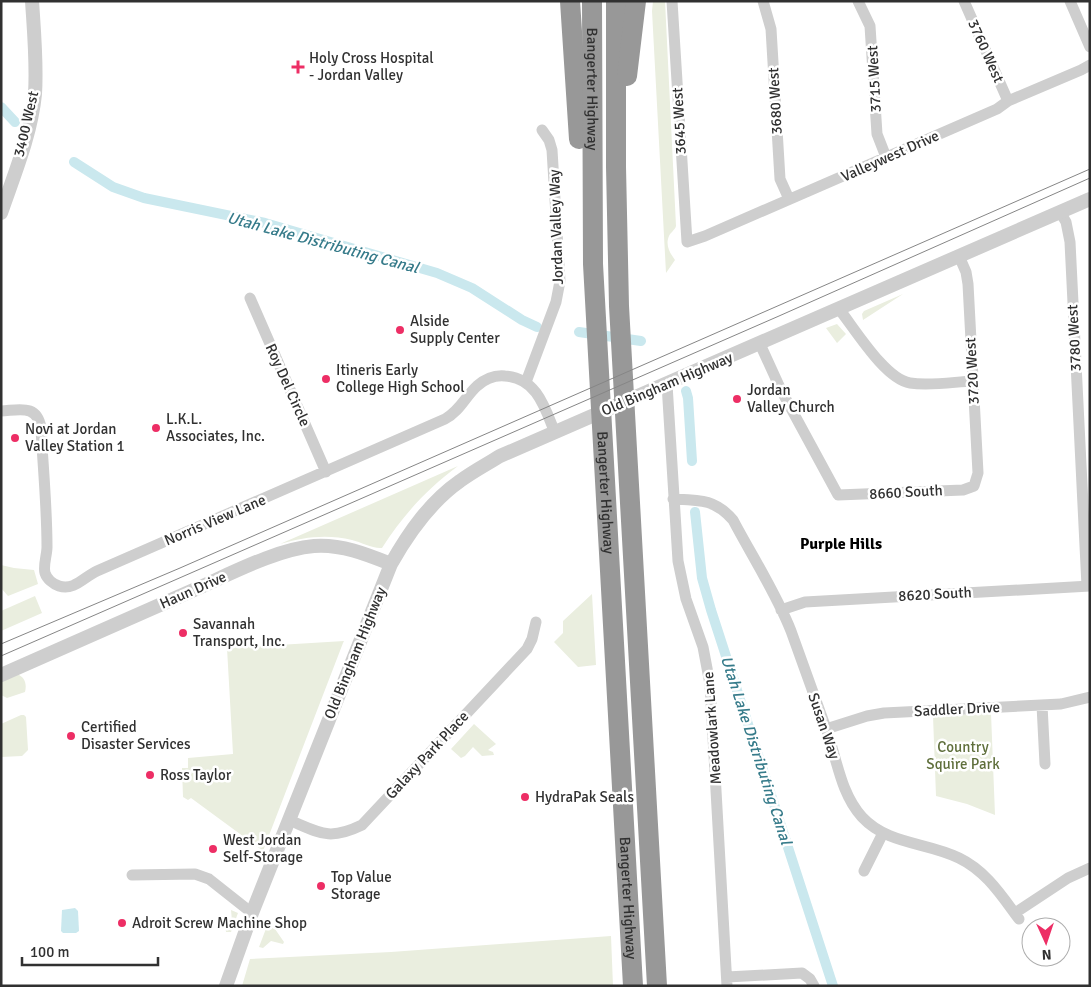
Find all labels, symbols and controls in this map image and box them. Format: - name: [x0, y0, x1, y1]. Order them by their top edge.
- street label: 3760 West: [964, 17, 1008, 85]
- street label: Bangerter Highway: [583, 28, 602, 150]
- street label: 3715 West: [863, 45, 885, 113]
- place label: Holy Cross Hospital - Jordan Valley: [309, 49, 434, 84]
- marker: Holy Cross Hospital - Jordan Valley: [291, 60, 305, 74]
- street label: 3680 West: [764, 67, 786, 135]
- street label: 3645 West: [668, 87, 690, 155]
- street label: 3400 West: [10, 89, 42, 159]
- street label: Valleywest Drive: [838, 126, 942, 186]
- street label: Jordan Valley Way: [545, 169, 567, 285]
- water label: Utah Lake Distributing Canal: [225, 208, 422, 278]
- street label: 3780 West: [1063, 304, 1085, 372]
- place label: Alside Supply Center: [410, 312, 500, 347]
- marker: Alside Supply Center: [394, 324, 406, 336]
- street label: 3720 West: [961, 337, 983, 405]
- street label: Roy Del Circle: [262, 341, 314, 429]
- street label: Old Bingham Highway: [599, 348, 735, 420]
- place label: Itineris Early College High School: [336, 361, 465, 396]
- marker: Itineris Early College High School: [320, 373, 332, 385]
- place label: Jordan Valley Church: [747, 381, 835, 416]
- marker: Jordan Valley Church: [731, 393, 743, 405]
- place label: L.K.L. Associates, Inc.: [166, 410, 265, 445]
- place label: Novi at Jordan Valley Station 1: [25, 420, 125, 455]
- marker: L.K.L. Associates, Inc.: [150, 422, 162, 434]
- street label: Bangerter Highway: [593, 431, 618, 554]
- marker: Novi at Jordan Valley Station 1: [9, 432, 21, 444]
- street label: 8660 South: [869, 481, 943, 503]
- street label: Norris View Lane: [162, 491, 268, 549]
- district label: Purple Hills: [800, 534, 882, 554]
- street label: Haun Drive: [157, 567, 229, 613]
- street label: 8620 South: [898, 583, 972, 605]
- street label: Old Bingham Highway: [320, 584, 390, 722]
- place label: Savannah Transport, Inc.: [193, 615, 285, 650]
- marker: Savannah Transport, Inc.: [177, 627, 189, 639]
- water label: Utah Lake Distributing Canal: [716, 653, 796, 848]
- street label: Meadowlark Lane: [699, 671, 725, 785]
- street label: Susan Way: [804, 691, 844, 761]
- street label: Saddler Drive: [914, 698, 1000, 720]
- street label: Galaxy Park Place: [382, 707, 472, 803]
- place label: Certified Disaster Services: [81, 718, 191, 753]
- marker: Certified Disaster Services: [65, 730, 77, 742]
- park label: Country Squire Park: [926, 738, 1000, 773]
- place label: Ross Taylor: [160, 766, 232, 784]
- marker: Ross Taylor: [144, 769, 156, 781]
- place label: HydraPak Seals: [535, 788, 634, 806]
- marker: HydraPak Seals: [519, 791, 531, 803]
- place label: West Jordan Self-Storage: [223, 831, 303, 866]
- street label: Bangerter Highway: [616, 836, 641, 960]
- marker: West Jordan Self-Storage: [207, 843, 219, 855]
- place label: Top Value Storage: [331, 868, 392, 903]
- marker: Top Value Storage: [315, 880, 327, 892]
- place label: Adroit Screw Machine Shop: [132, 914, 307, 932]
- marker: Adroit Screw Machine Shop: [116, 917, 128, 929]
- north arrow: [1021, 917, 1071, 967]
- scale bar: [22, 934, 159, 966]
- text: 100 m: [30, 943, 70, 961]
- text: N: [1041, 946, 1052, 963]

